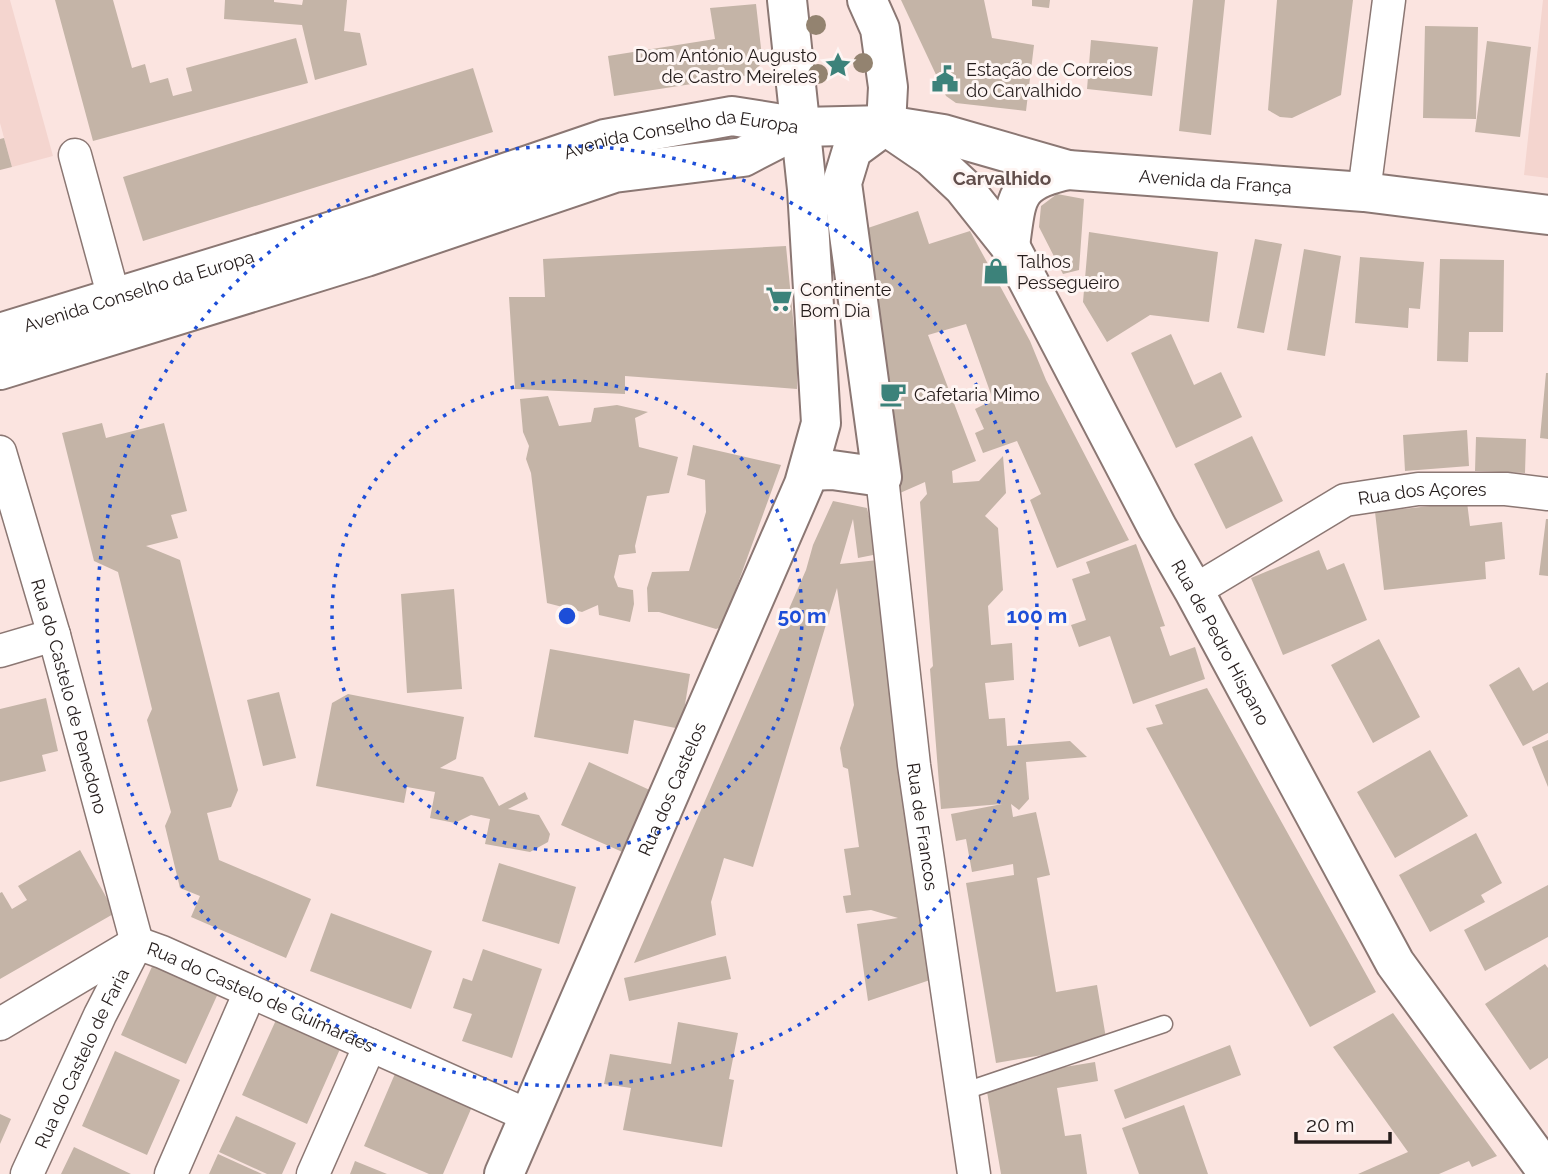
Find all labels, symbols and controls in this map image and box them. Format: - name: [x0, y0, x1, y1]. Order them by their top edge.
- place label: Dom António Augusto de Castro Meireles: [635, 45, 817, 87]
- place icon: Dom António Augusto de Castro Meireles: [823, 50, 853, 80]
- place label: Estação de Correios do Carvalhido: [966, 59, 1132, 101]
- public building icon: Estação de Correios do Carvalhido: [930, 64, 960, 94]
- street label: Avenida Conselho da Europa: [561, 105, 800, 163]
- street label: Avenida da França: [1138, 165, 1293, 197]
- district label: Carvalhido: [953, 167, 1051, 189]
- street label: Avenida Conselho da Europa: [21, 245, 256, 336]
- place label: Talhos Pessegueiro: [1017, 251, 1120, 293]
- shop icon: Talhos Pessegueiro: [981, 256, 1011, 286]
- place label: Continente Bom Dia: [800, 279, 892, 321]
- supermarket icon: Continente Bom Dia: [764, 284, 794, 314]
- cafe icon: Cafetaria Mimo: [878, 379, 908, 409]
- place label: Cafetaria Mimo: [914, 384, 1040, 405]
- street label: Rua dos Açores: [1356, 479, 1487, 508]
- street label: Rua de Pedro Hispano: [1168, 556, 1275, 729]
- street label: Rua do Castelo de Penedono: [27, 576, 112, 816]
- text: 50 m: [777, 603, 827, 628]
- text: 100 m: [1007, 603, 1067, 628]
- centre of rings: [555, 604, 579, 628]
- street label: Rua dos Castelos: [633, 719, 710, 859]
- street label: Rua de Francos: [903, 761, 943, 892]
- street label: Rua do Castelo de Guimarães: [145, 937, 378, 1056]
- street label: Rua do Castelo de Faria: [30, 965, 133, 1151]
- scale bar: [1296, 1100, 1390, 1144]
- text: 20 m: [1306, 1112, 1354, 1137]

